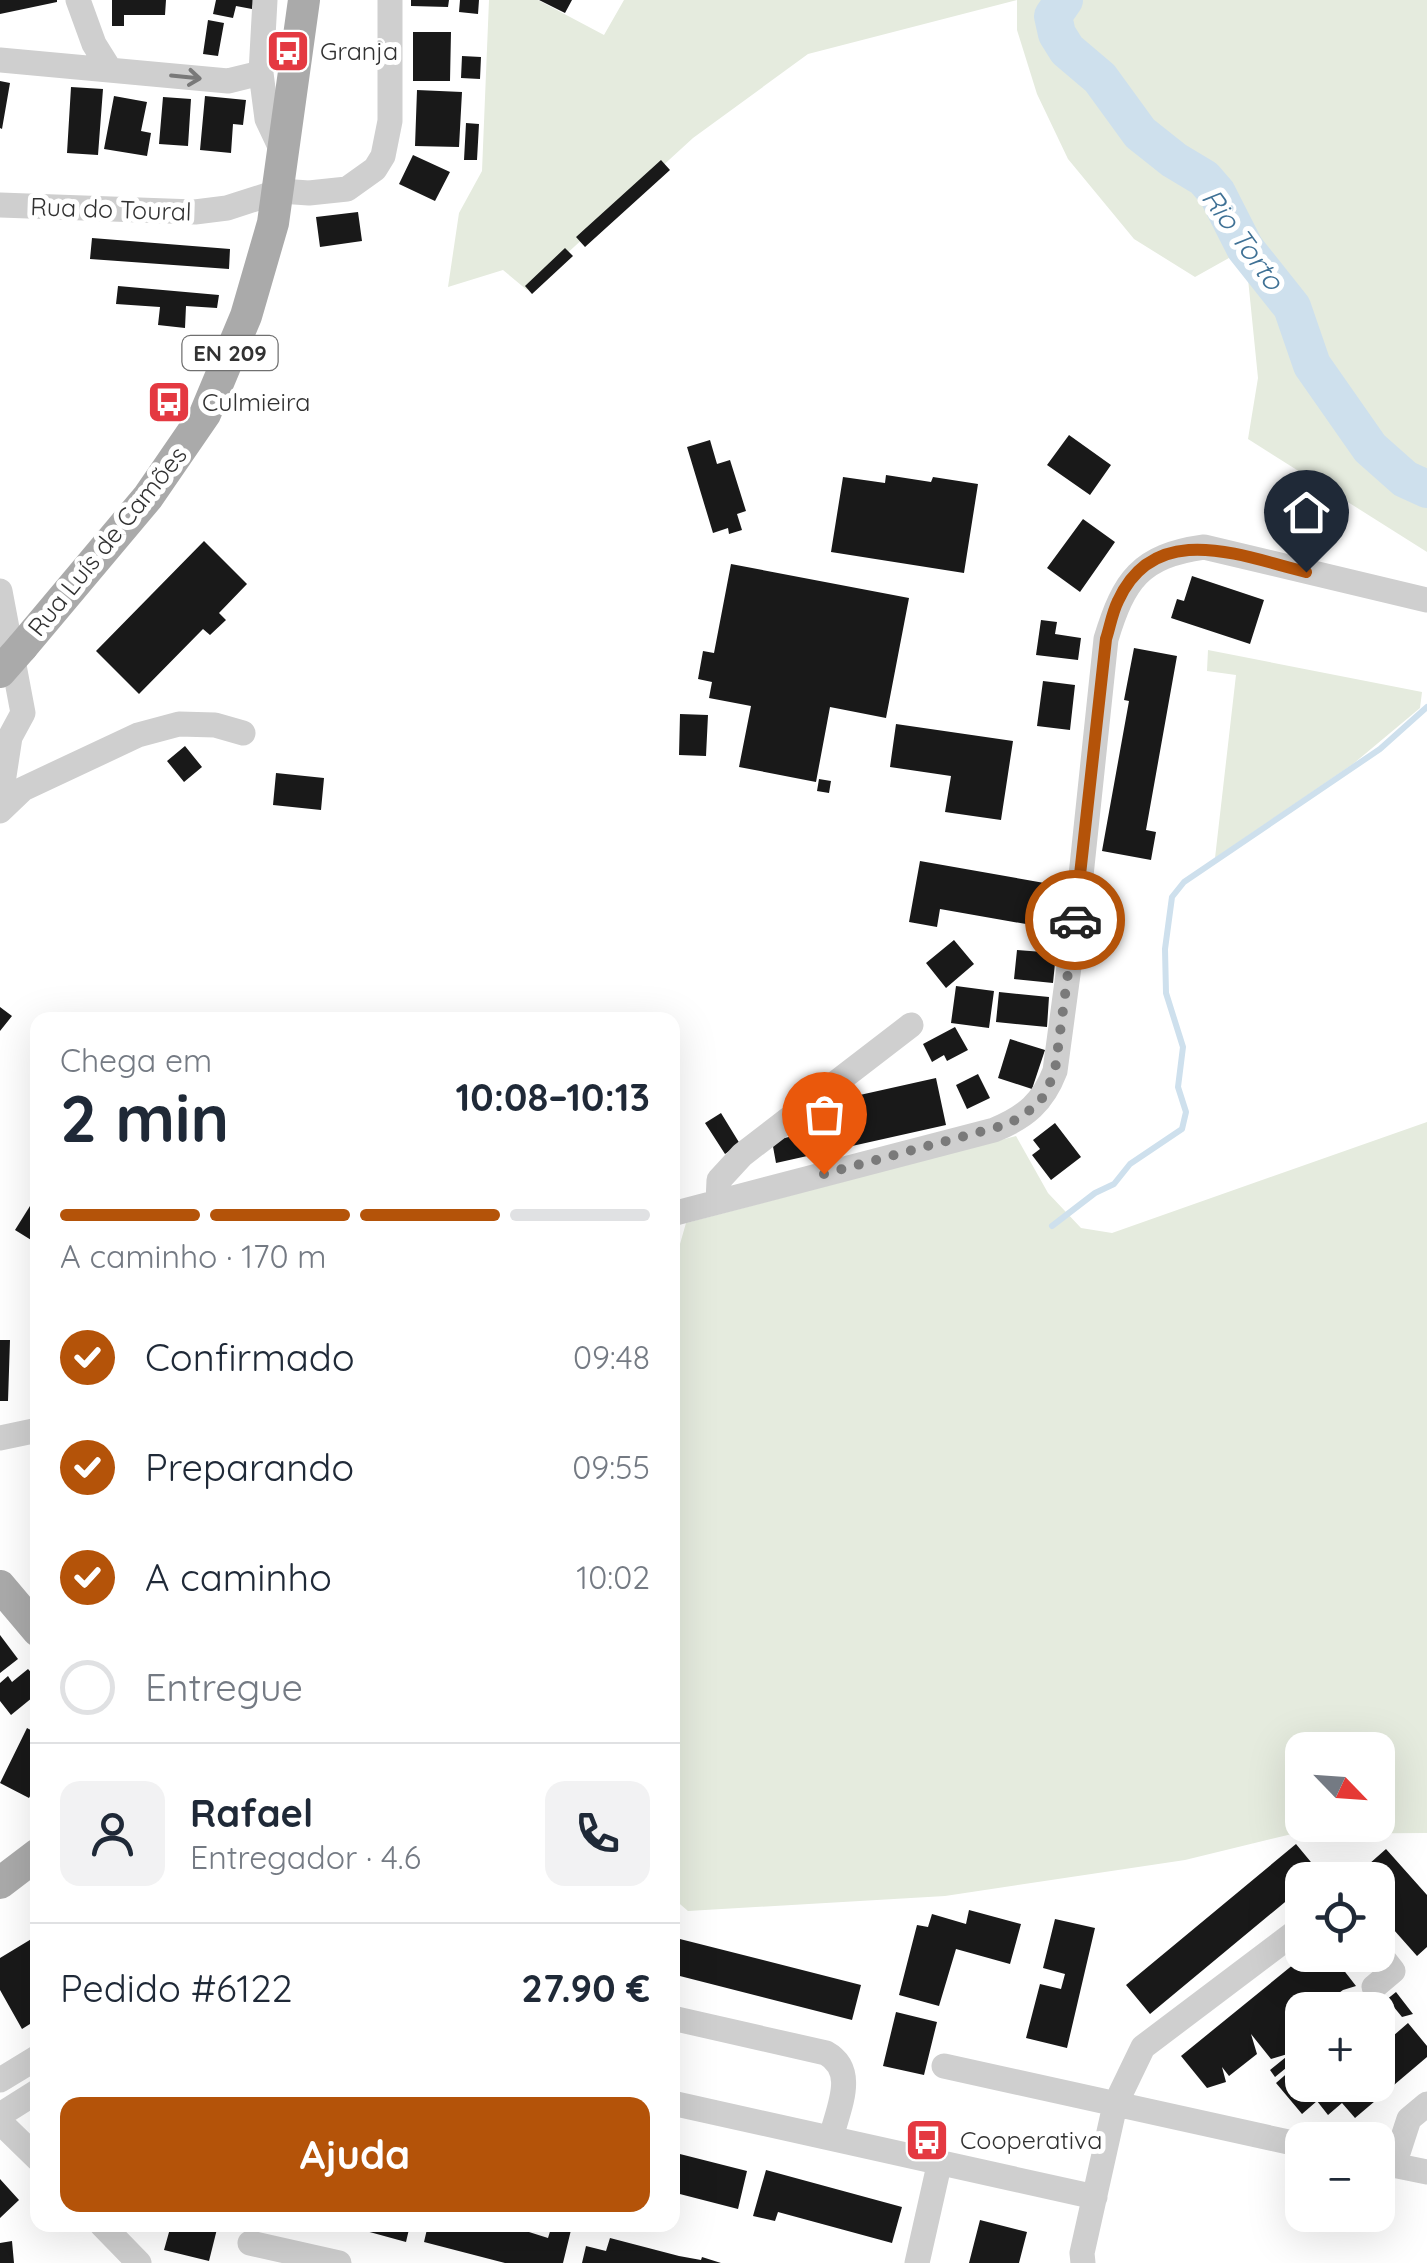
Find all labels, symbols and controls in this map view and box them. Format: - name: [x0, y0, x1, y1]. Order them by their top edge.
- bus stop icon: Granja: [265, 28, 311, 74]
- place label: Granja: [320, 35, 398, 66]
- one-way arrow: [169, 67, 201, 86]
- water label: Rio Torto: [1195, 181, 1293, 297]
- street label: Rua do Toural: [30, 190, 192, 227]
- road number: EN 209: [182, 336, 278, 370]
- bus stop icon: Culmieira: [146, 379, 192, 425]
- place label: Culmieira: [202, 386, 310, 417]
- street label: Rua Luís de Camões: [20, 439, 193, 642]
- pin: [1264, 470, 1349, 573]
- icon: home: [1279, 485, 1334, 540]
- courier: [1025, 870, 1125, 970]
- icon: car: [1048, 893, 1103, 948]
- text: Chega em: [60, 1040, 212, 1080]
- pin: [782, 1072, 867, 1175]
- text: 10:08–10:13: [456, 1073, 650, 1121]
- text: 2 min: [60, 1077, 229, 1158]
- icon: bag: [797, 1087, 852, 1142]
- text: A caminho · 170 m: [60, 1236, 326, 1276]
- icon: check: [60, 1330, 115, 1385]
- text: Confirmado: [145, 1333, 355, 1381]
- text: 09:48: [573, 1337, 650, 1377]
- icon: check: [60, 1440, 115, 1495]
- text: Preparando: [145, 1443, 354, 1491]
- text: 09:55: [572, 1447, 650, 1487]
- icon: check: [60, 1550, 115, 1605]
- text: A caminho: [145, 1553, 332, 1601]
- text: 10:02: [576, 1557, 650, 1597]
- text: Entregue: [145, 1663, 303, 1711]
- north arrow: [1285, 1732, 1395, 1842]
- map controls: [1285, 1732, 1395, 2232]
- button: person: [60, 1781, 165, 1886]
- button: phone: [545, 1781, 650, 1886]
- text: Rafael: [190, 1789, 313, 1837]
- text: Entregador · 4.6: [190, 1837, 421, 1877]
- button: locate: [1285, 1862, 1395, 1972]
- text: Pedido #6122: [60, 1964, 293, 2012]
- text: 27.90 €: [521, 1964, 650, 2012]
- button: +: [1285, 1992, 1395, 2102]
- button: Ajuda: [60, 2097, 650, 2212]
- bus stop icon: Cooperativa: [904, 2117, 950, 2163]
- button: −: [1285, 2122, 1395, 2232]
- place label: Cooperativa: [960, 2124, 1102, 2155]

